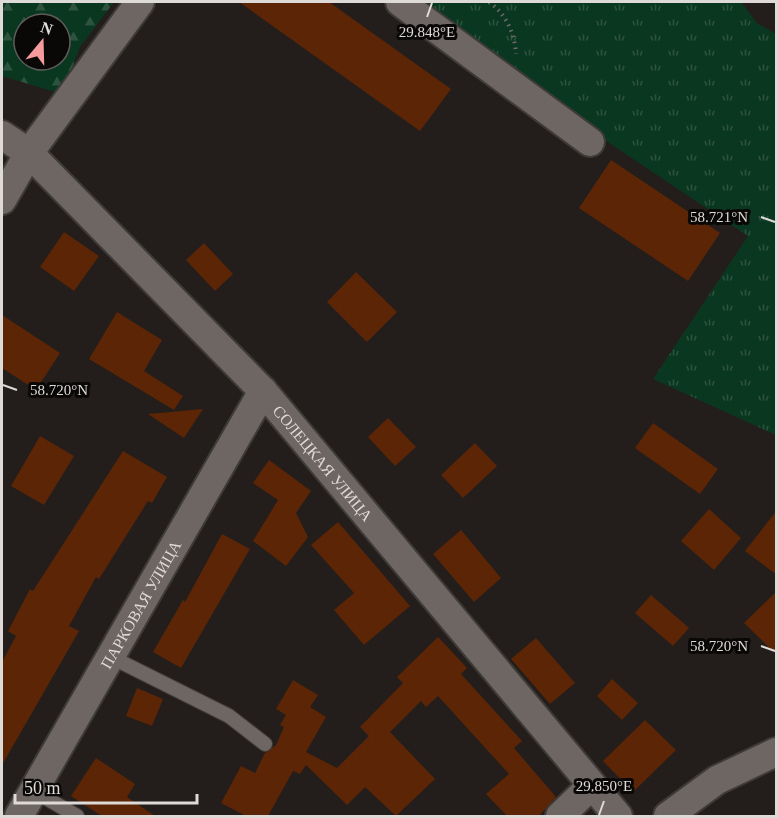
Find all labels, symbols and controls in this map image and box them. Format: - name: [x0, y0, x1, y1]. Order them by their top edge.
- north arrow: [12, 12, 72, 72]
- text: N: [38, 18, 55, 38]
- text: 29.848°E: [399, 24, 455, 40]
- text: 58.721°N: [690, 209, 748, 225]
- text: 58.720°N: [30, 382, 88, 398]
- street label: СОЛЕЦКАЯ УЛИЦА: [270, 402, 377, 525]
- street label: ПАРКОВАЯ УЛИЦА: [97, 537, 184, 671]
- text: 58.720°N: [690, 638, 748, 654]
- scale bar: [15, 767, 196, 805]
- text: 50 m: [24, 778, 61, 798]
- text: 29.850°E: [576, 778, 632, 794]

